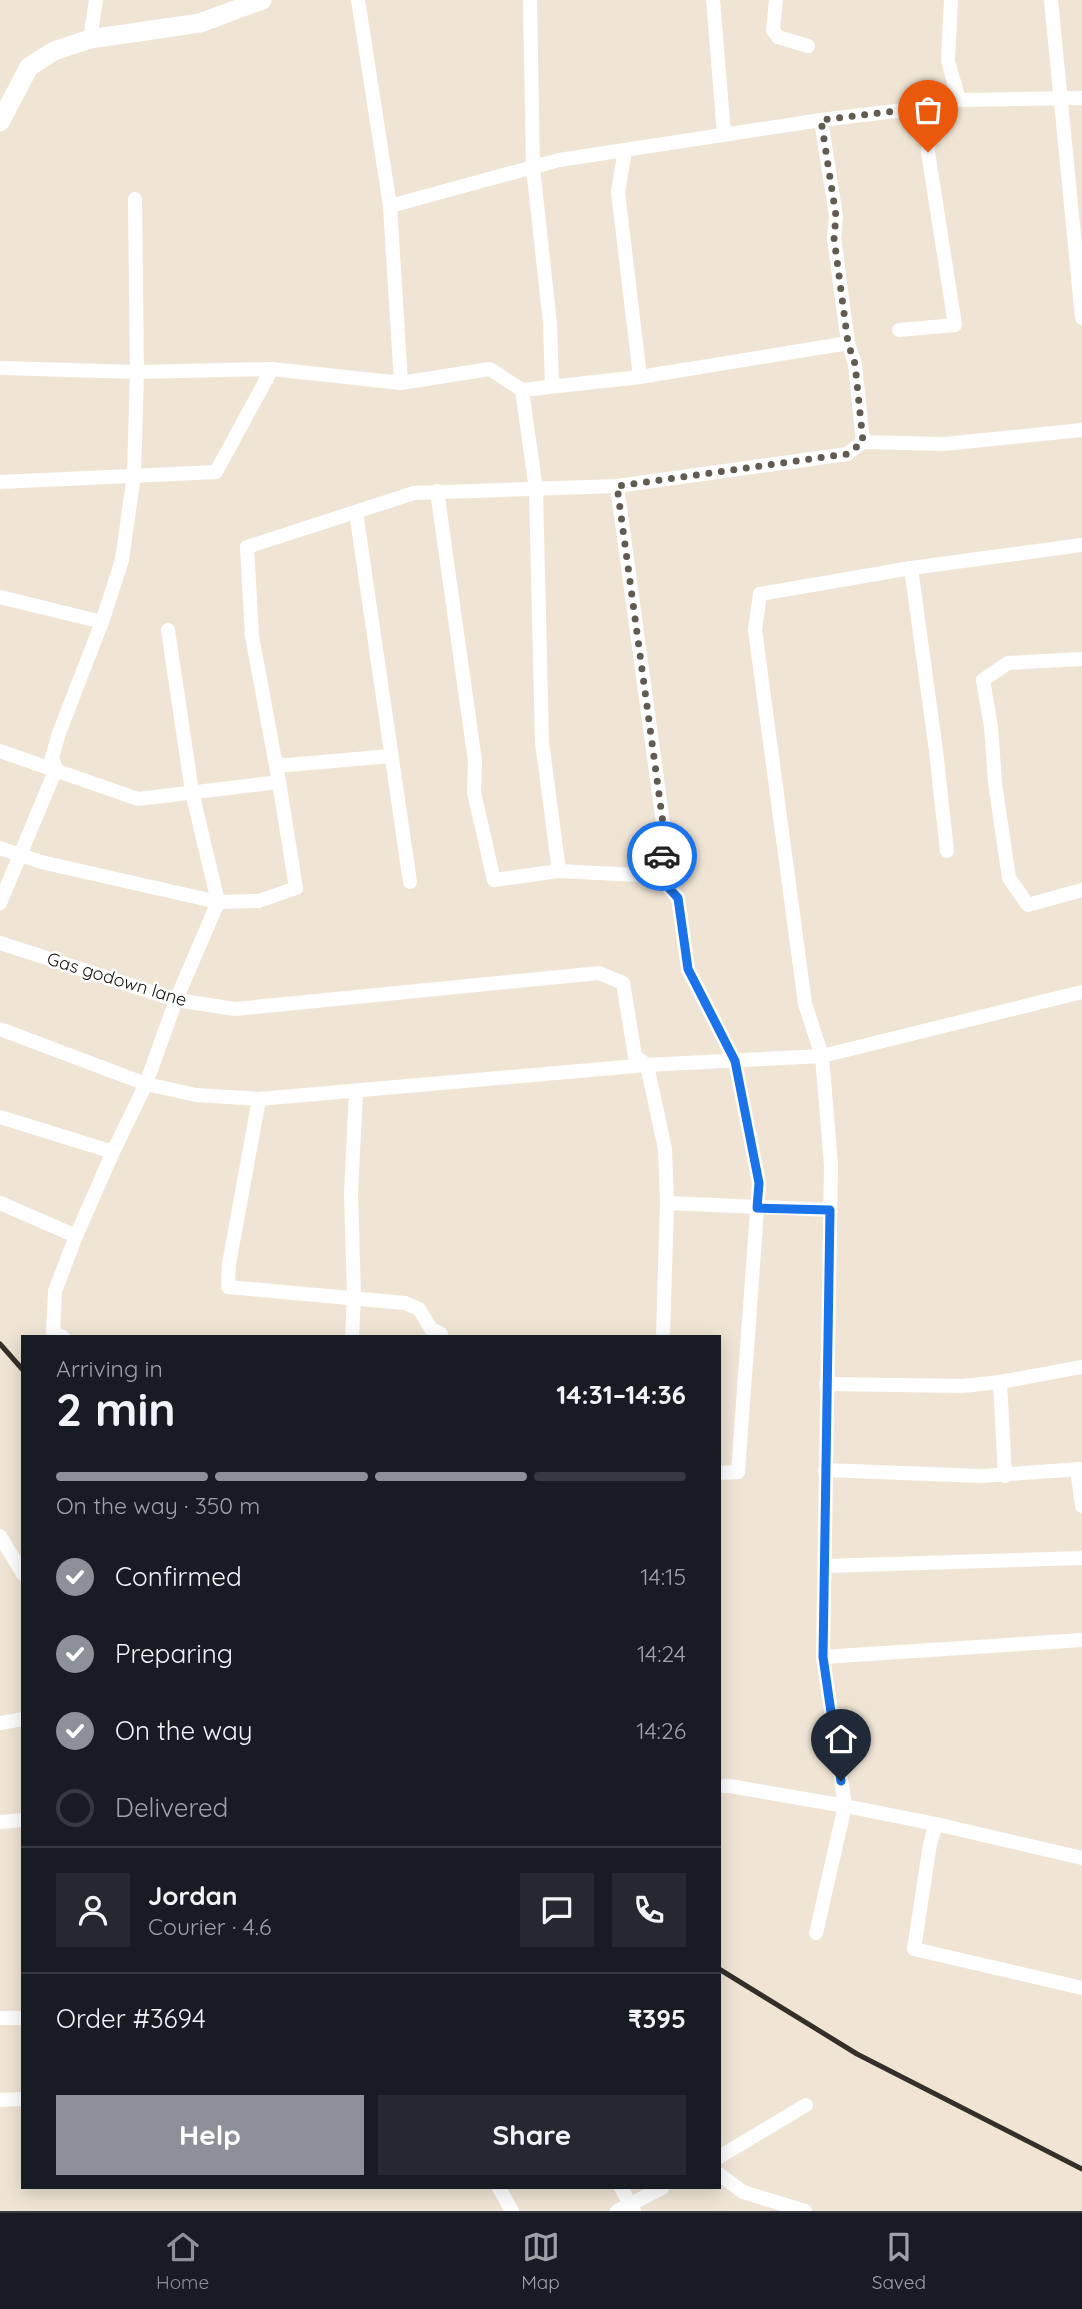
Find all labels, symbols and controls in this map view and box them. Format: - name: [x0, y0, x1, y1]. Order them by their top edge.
- pin: [898, 80, 958, 152]
- icon: bag: [909, 91, 947, 129]
- courier: [627, 821, 697, 891]
- icon: car: [643, 837, 681, 875]
- street label: Gas godown lane: [44, 947, 190, 1011]
- text: Arriving in: [56, 1354, 163, 1383]
- text: 14:31–14:36: [556, 1378, 686, 1411]
- text: 2 min: [56, 1380, 176, 1438]
- text: On the way · 350 m: [56, 1491, 260, 1520]
- icon: check: [56, 1558, 94, 1596]
- text: Confirmed: [115, 1560, 242, 1593]
- text: 14:15: [640, 1562, 686, 1591]
- icon: check: [56, 1635, 94, 1673]
- text: Preparing: [115, 1637, 233, 1670]
- text: 14:24: [637, 1639, 686, 1668]
- pin: [811, 1709, 871, 1781]
- icon: check: [56, 1712, 94, 1750]
- text: On the way: [115, 1714, 253, 1747]
- text: 14:26: [636, 1716, 686, 1745]
- icon: home: [822, 1720, 860, 1758]
- text: Delivered: [115, 1791, 228, 1824]
- button: person: [56, 1873, 130, 1947]
- button: chat: [520, 1873, 594, 1947]
- button: phone: [612, 1873, 686, 1947]
- text: Jordan: [148, 1879, 237, 1912]
- text: Courier · 4.6: [148, 1912, 271, 1941]
- text: Order #3694: [56, 2002, 206, 2035]
- text: ₹395: [628, 2002, 686, 2035]
- button: Help: [56, 2095, 364, 2175]
- button: Share: [378, 2095, 686, 2175]
- tab: Home: [156, 2228, 209, 2294]
- tab: Map: [521, 2228, 560, 2294]
- tab: Saved: [872, 2228, 926, 2294]

